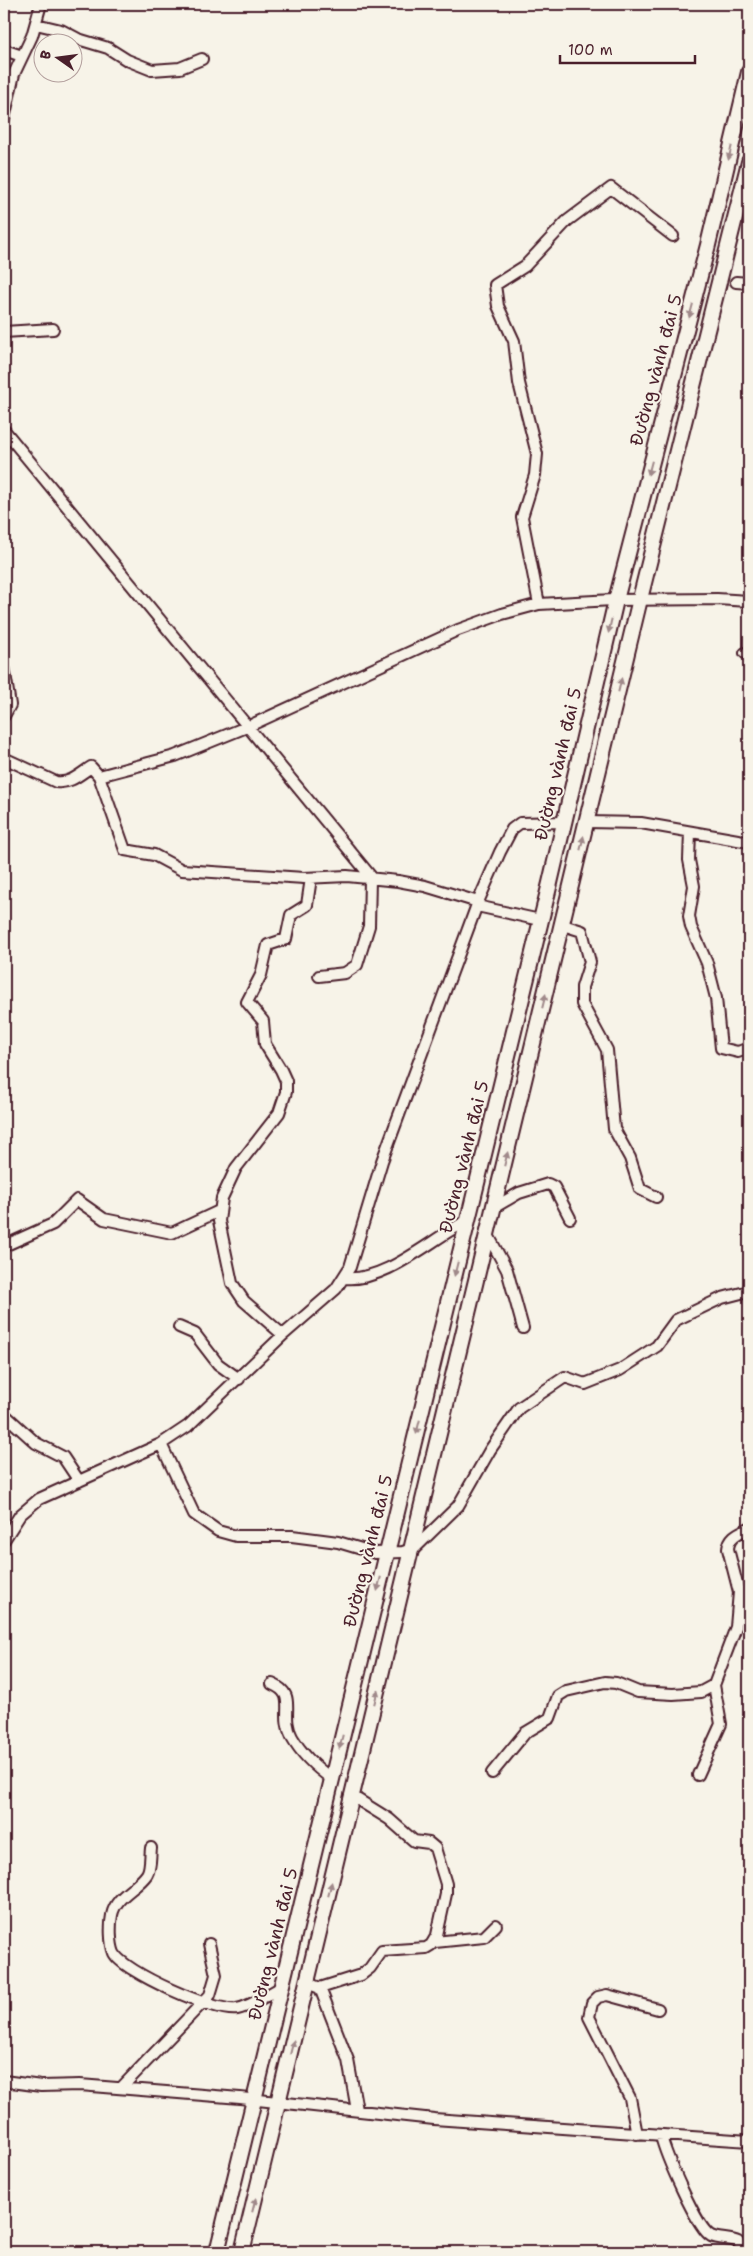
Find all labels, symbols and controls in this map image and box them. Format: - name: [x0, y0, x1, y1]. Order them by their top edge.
- north arrow: [32, 32, 82, 82]
- scale bar: [560, 32, 696, 64]
- text: 100 m: [568, 40, 613, 60]
- text: B: [36, 48, 55, 61]
- one-way arrow: [726, 146, 734, 161]
- street label: Đường vành đai 5: [624, 291, 688, 449]
- one-way arrow: [687, 304, 695, 319]
- one-way arrow: [646, 461, 654, 476]
- one-way arrow: [606, 618, 614, 633]
- one-way arrow: [616, 678, 624, 693]
- street label: Đường vành đai 5: [529, 685, 587, 843]
- one-way arrow: [578, 836, 586, 851]
- one-way arrow: [541, 994, 549, 1009]
- street label: Đường vành đai 5: [433, 1078, 495, 1236]
- one-way arrow: [502, 1152, 510, 1167]
- one-way arrow: [452, 1261, 460, 1276]
- one-way arrow: [414, 1419, 422, 1434]
- street label: Đường vành đai 5: [337, 1472, 399, 1630]
- one-way arrow: [375, 1577, 383, 1592]
- one-way arrow: [372, 1689, 380, 1704]
- one-way arrow: [337, 1735, 345, 1750]
- street label: Đường vành đai 5: [242, 1865, 304, 2023]
- one-way arrow: [326, 1881, 334, 1896]
- one-way arrow: [288, 2039, 296, 2054]
- one-way arrow: [250, 2197, 258, 2212]

